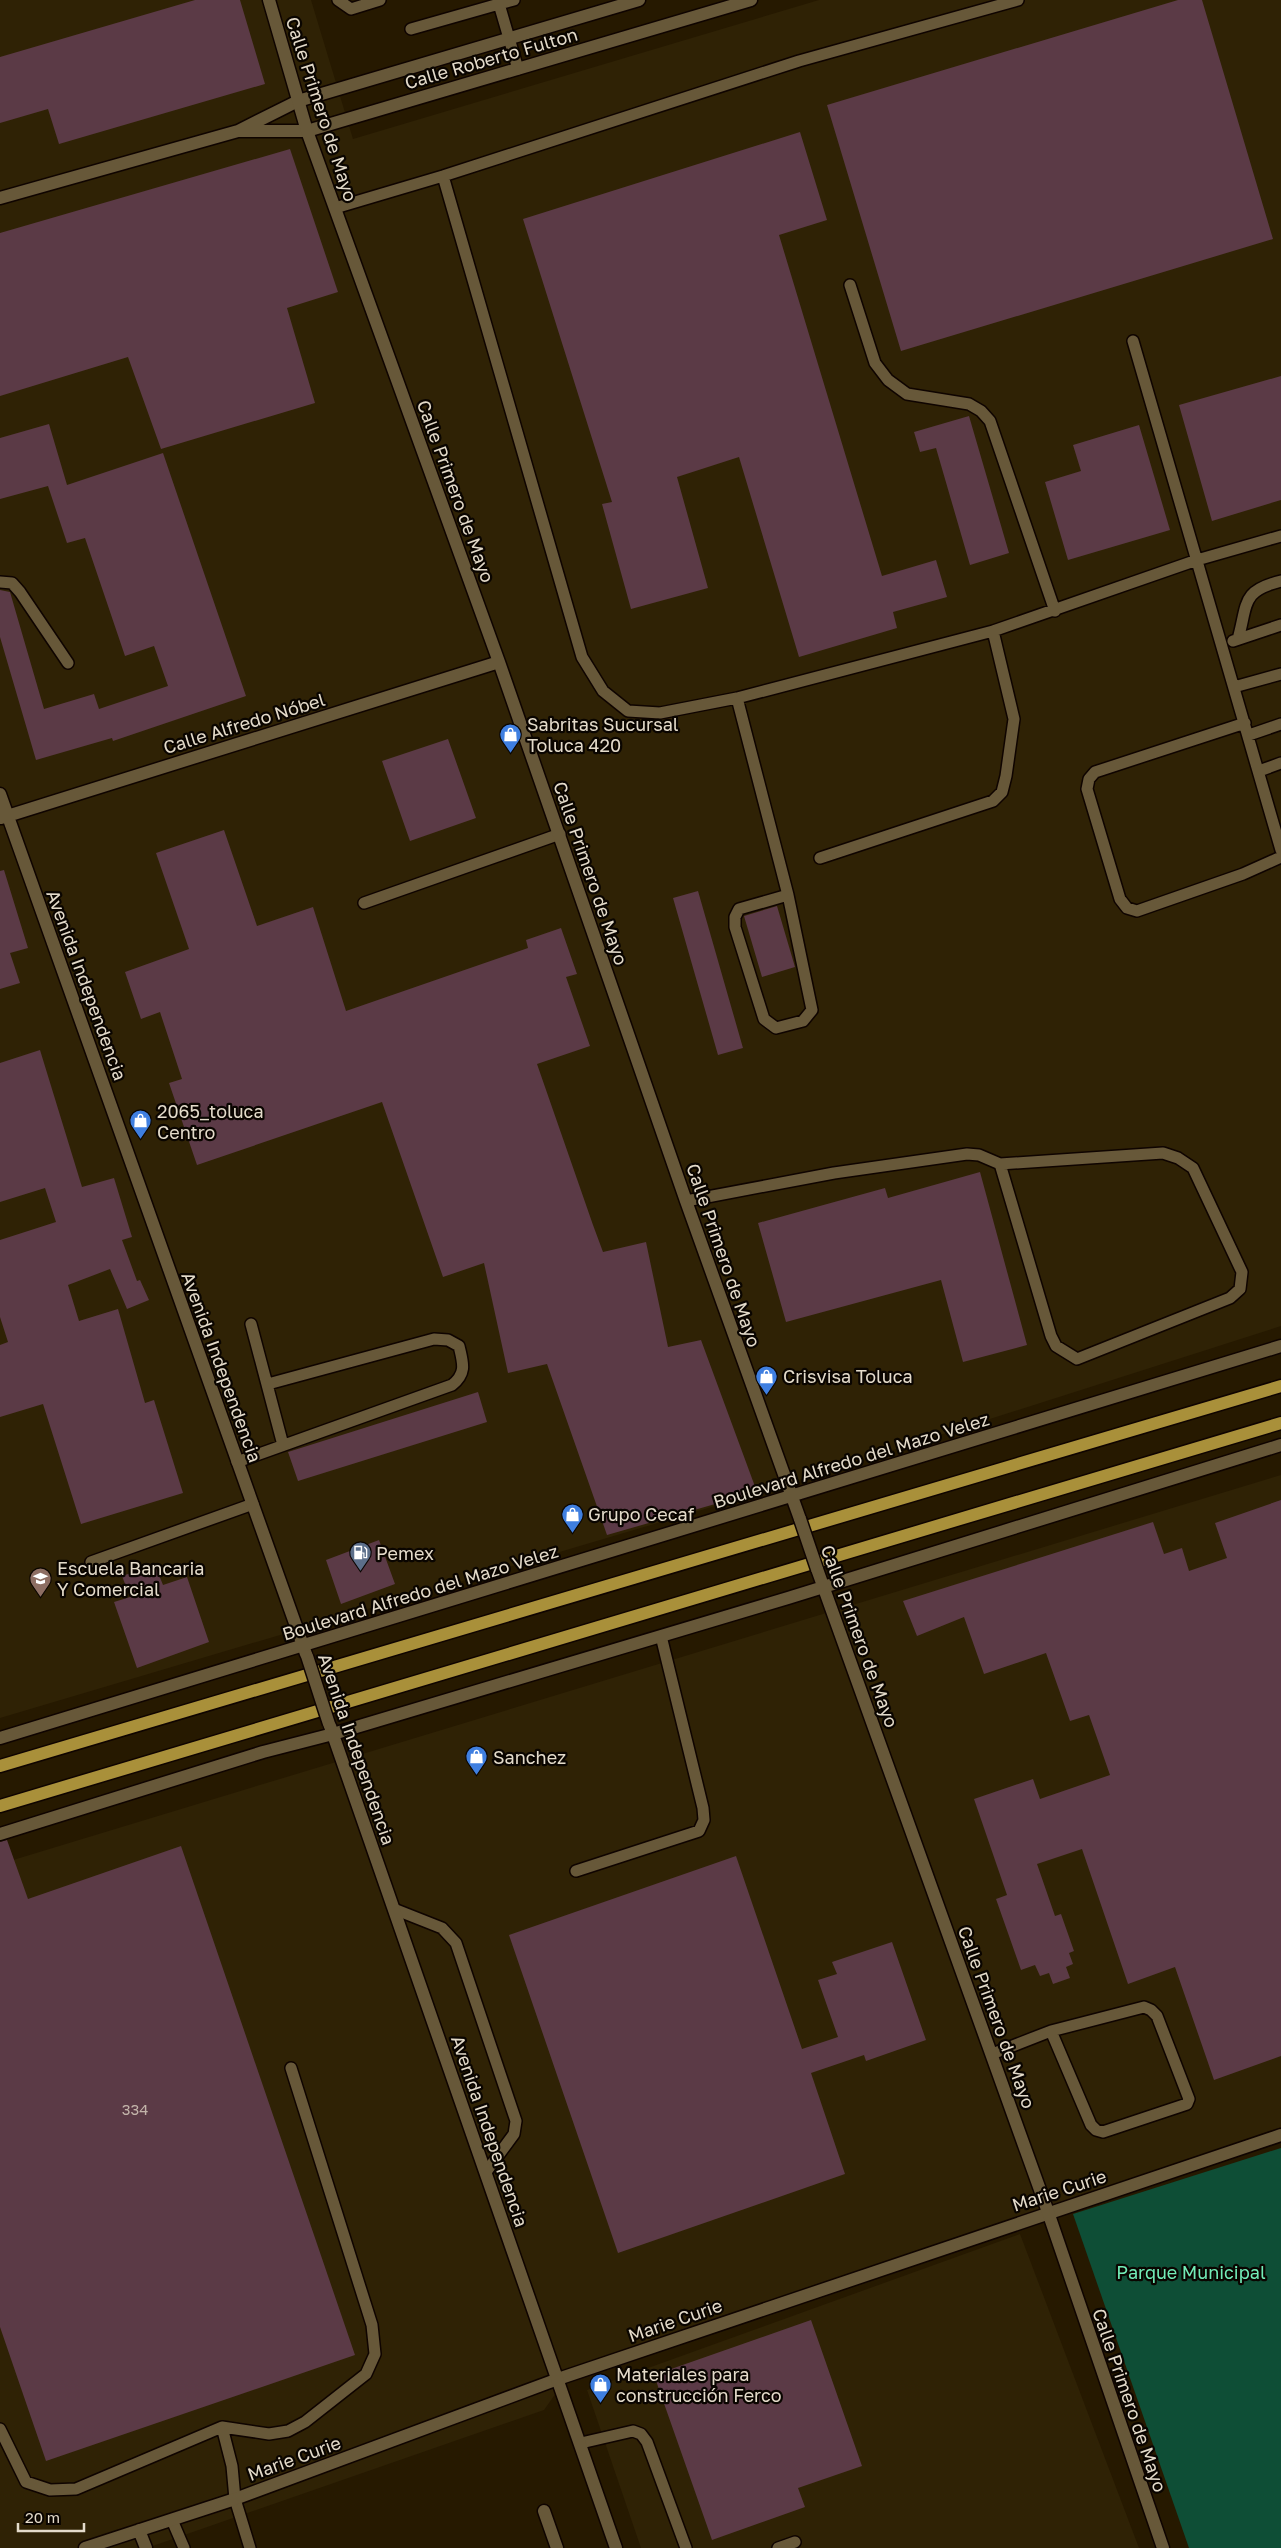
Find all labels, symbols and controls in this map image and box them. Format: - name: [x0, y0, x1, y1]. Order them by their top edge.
- street label: Calle Primero de Mayo: [282, 14, 362, 204]
- street label: Calle Roberto Fulton: [402, 23, 580, 93]
- street label: Calle Primero de Mayo: [413, 397, 499, 585]
- street label: Calle Alfredo Nóbel: [161, 688, 328, 758]
- place label: Sabritas Sucursal Toluca 420: [527, 713, 679, 756]
- shop icon: Sabritas Sucursal Toluca 420: [499, 722, 523, 753]
- street label: Calle Primero de Mayo: [549, 778, 633, 968]
- street label: Avenida Independencia: [42, 887, 132, 1083]
- place label: 2065_toluca Centro: [157, 1100, 264, 1143]
- shop icon: 2065_toluca Centro: [129, 1109, 153, 1140]
- street label: Calle Primero de Mayo: [682, 1160, 766, 1350]
- street label: Avenida Independencia: [177, 1269, 267, 1465]
- shop icon: Crisvisa Toluca: [755, 1364, 779, 1395]
- place label: Crisvisa Toluca: [783, 1365, 913, 1387]
- street label: Boulevard Alfredo del Mazo Velez: [710, 1407, 992, 1513]
- shop icon: Grupo Cecaf: [560, 1502, 584, 1533]
- place label: Grupo Cecaf: [588, 1503, 695, 1525]
- street label: Boulevard Alfredo del Mazo Velez: [279, 1539, 561, 1645]
- fuel station icon: Pemex: [348, 1541, 372, 1572]
- place label: Pemex: [376, 1542, 434, 1564]
- street label: Calle Primero de Mayo: [817, 1542, 903, 1730]
- place label: Escuela Bancaria Y Comercial: [57, 1557, 204, 1600]
- school or university icon: Escuela Bancaria Y Comercial: [29, 1566, 53, 1597]
- street label: Avenida Independencia: [314, 1650, 400, 1848]
- shop icon: Sanchez: [465, 1745, 489, 1776]
- place label: Sanchez: [493, 1746, 566, 1768]
- street label: Calle Primero de Mayo: [954, 1923, 1040, 2111]
- street label: Avenida Independencia: [447, 2032, 533, 2230]
- house number: 334: [122, 2100, 148, 2118]
- street label: Marie Curie: [1009, 2164, 1109, 2216]
- park label: Parque Municipal: [1116, 2261, 1266, 2283]
- street label: Marie Curie: [625, 2294, 725, 2346]
- street label: Calle Primero de Mayo: [1088, 2305, 1172, 2495]
- place label: Materiales para construcción Ferco: [616, 2363, 782, 2406]
- shop icon: Materiales para construcción Ferco: [588, 2372, 612, 2403]
- street label: Marie Curie: [244, 2431, 344, 2485]
- scale bar: [18, 2500, 84, 2532]
- text: 20 m: [25, 2508, 60, 2526]

